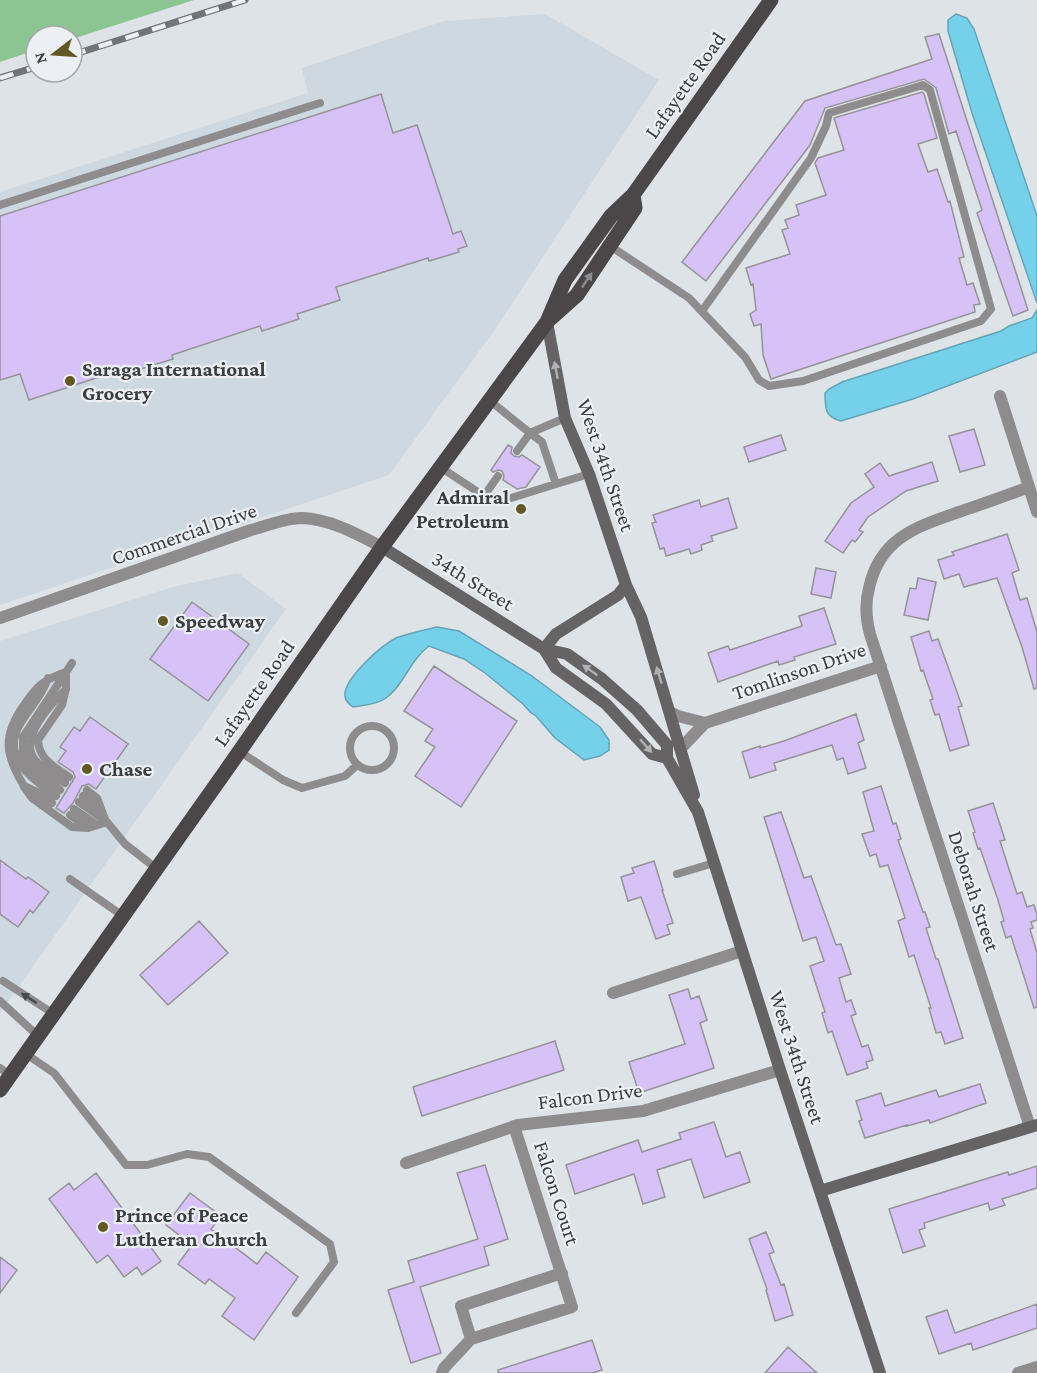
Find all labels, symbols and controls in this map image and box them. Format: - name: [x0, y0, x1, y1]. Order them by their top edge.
- north arrow: [24, 24, 84, 84]
- street label: Lafayette Road: [640, 27, 730, 143]
- text: N: [30, 50, 50, 66]
- one-way arrow: [581, 272, 592, 288]
- place label: Saraga International Grocery: [82, 357, 266, 405]
- one-way arrow: [551, 360, 560, 379]
- marker: Saraga International Grocery: [63, 374, 77, 388]
- street label: West 34th Street: [572, 395, 640, 536]
- place label: Admiral Petroleum: [416, 485, 509, 533]
- street label: Commercial Drive: [108, 498, 260, 570]
- marker: Admiral Petroleum: [514, 502, 528, 516]
- street label: 34th Street: [428, 546, 519, 616]
- place label: Speedway: [175, 609, 266, 633]
- marker: Speedway: [156, 614, 170, 628]
- street label: Lafayette Road: [209, 635, 299, 751]
- street label: Tomlinson Drive: [729, 637, 869, 705]
- one-way arrow: [582, 664, 598, 676]
- one-way arrow: [654, 666, 663, 684]
- one-way arrow: [639, 738, 652, 753]
- place label: Chase: [99, 757, 153, 781]
- marker: Chase: [80, 762, 94, 776]
- street label: Deborah Street: [943, 828, 1005, 955]
- street label: West 34th Street: [764, 987, 830, 1128]
- one-way arrow: [20, 992, 37, 1003]
- street label: Falcon Drive: [536, 1078, 644, 1114]
- street label: Falcon Court: [529, 1138, 585, 1249]
- place label: Prince of Peace Lutheran Church: [115, 1203, 268, 1251]
- marker: Prince of Peace Lutheran Church: [96, 1220, 110, 1234]

